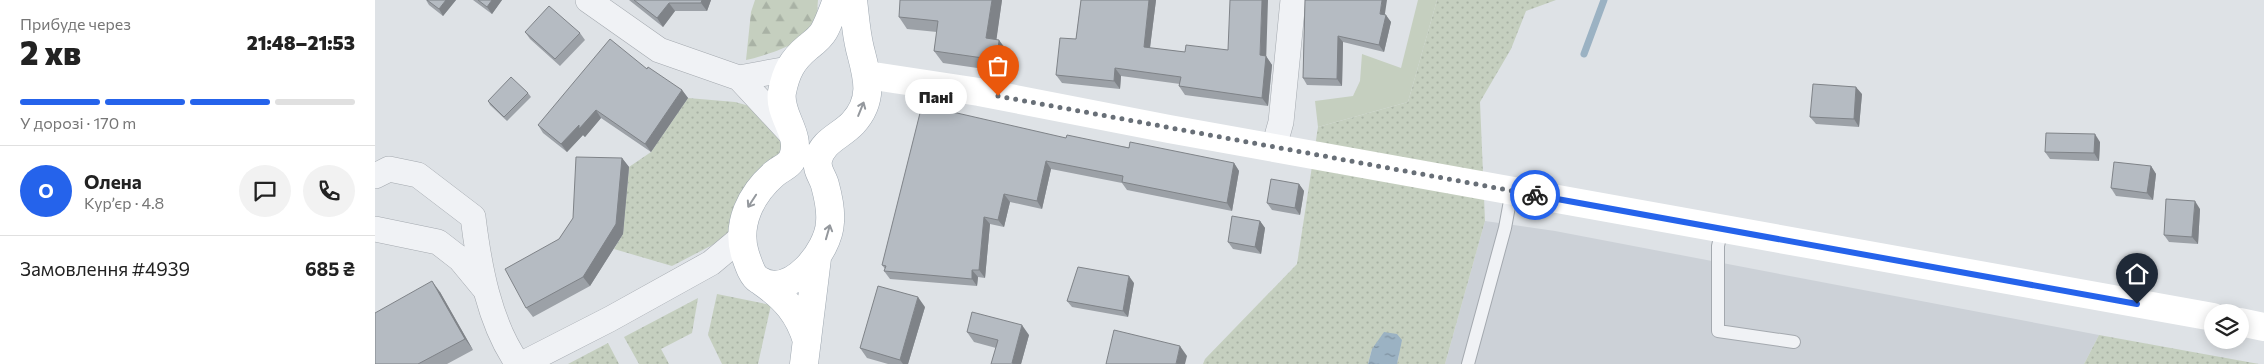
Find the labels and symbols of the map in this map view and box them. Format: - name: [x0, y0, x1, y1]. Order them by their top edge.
- pin: [977, 45, 1019, 96]
- callout: Пані: [905, 78, 968, 114]
- one-way arrow: [857, 102, 867, 117]
- courier: [1510, 170, 1560, 220]
- one-way arrow: [747, 194, 757, 208]
- one-way arrow: [823, 225, 833, 241]
- pin: [2116, 253, 2158, 304]

